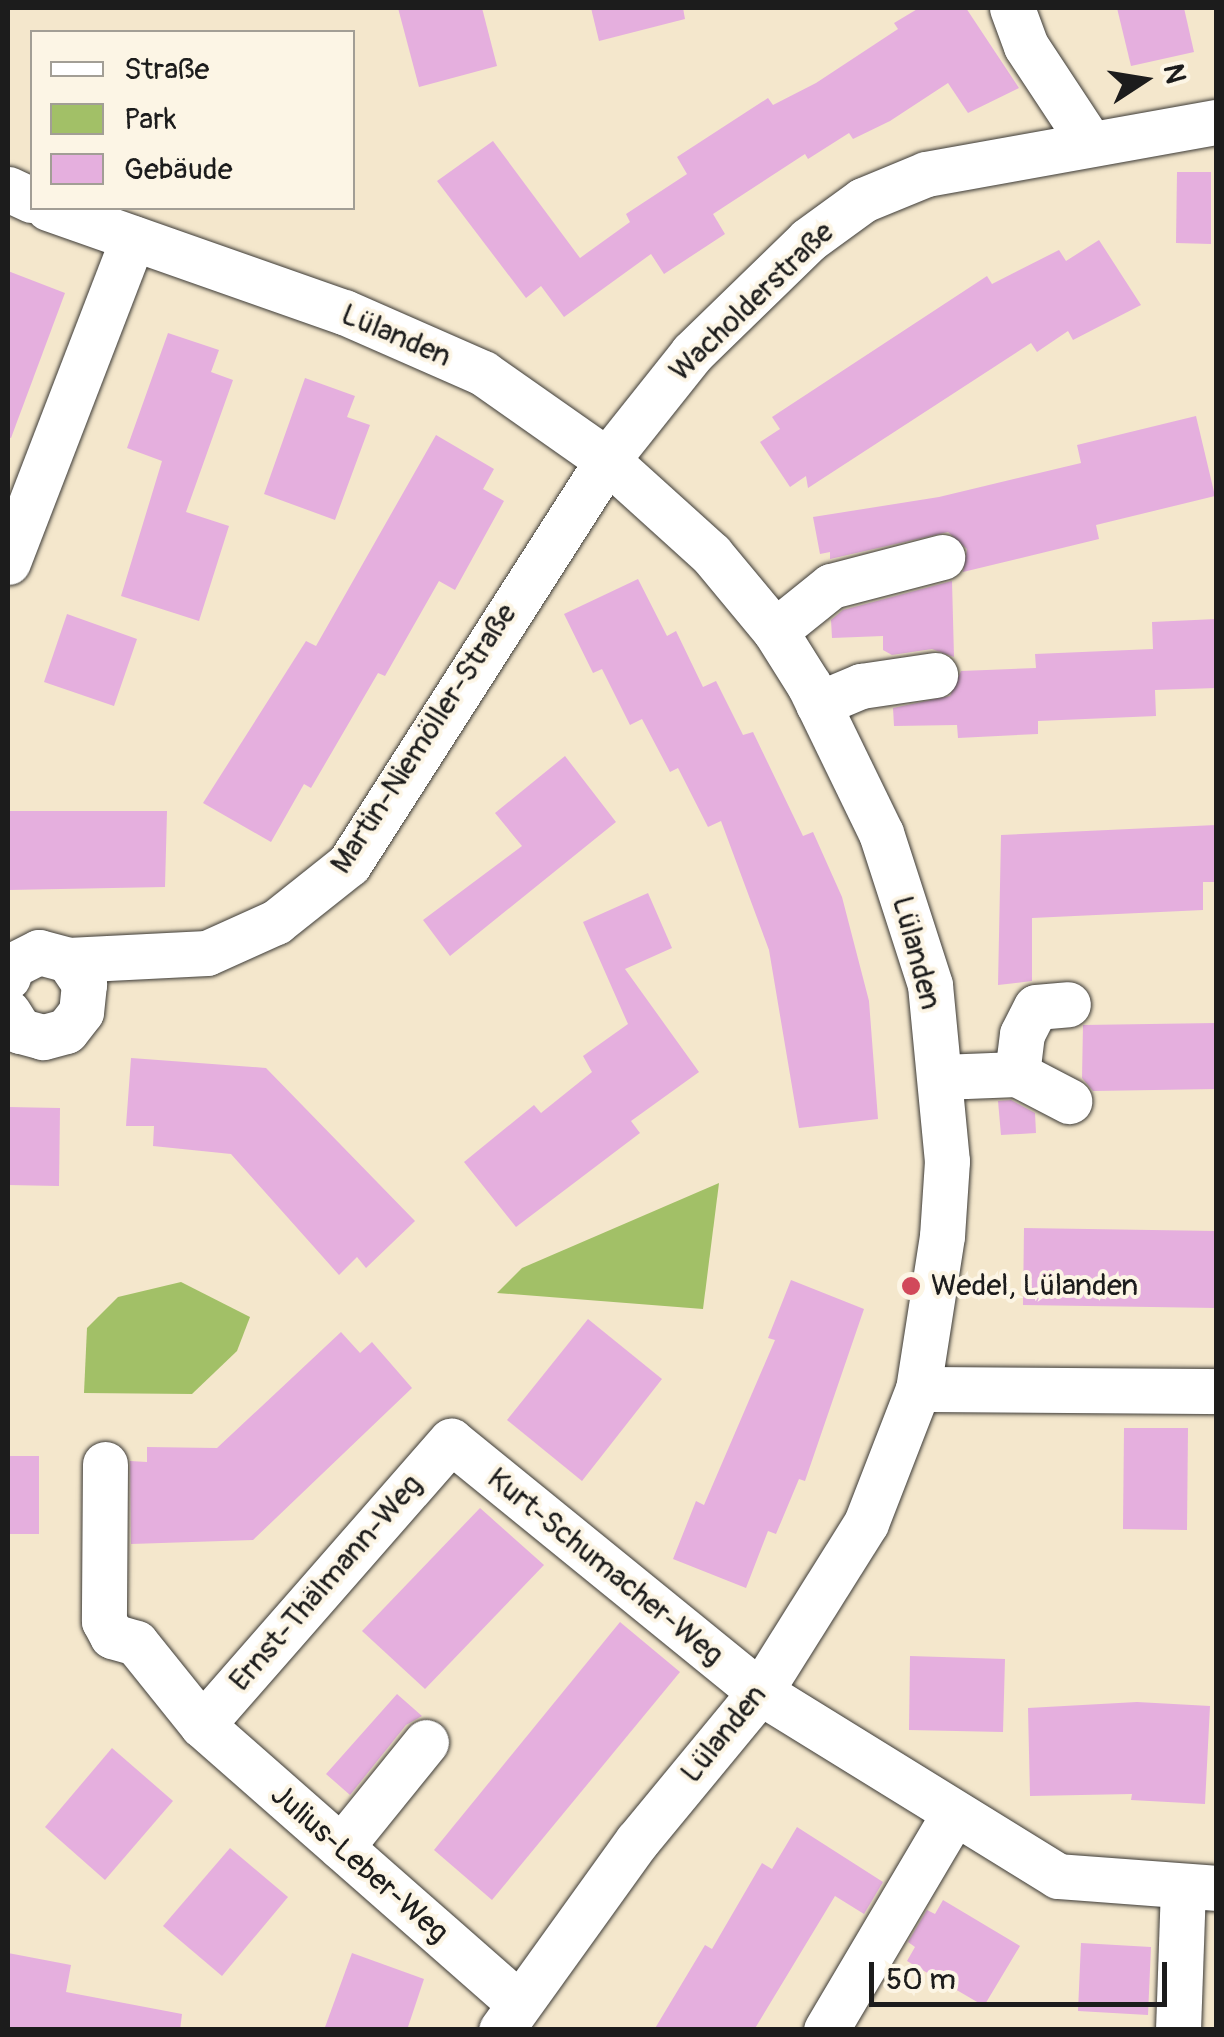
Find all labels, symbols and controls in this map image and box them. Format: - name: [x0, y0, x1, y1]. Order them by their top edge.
- legend: [30, 30, 355, 210]
- north arrow: [1094, 30, 1194, 130]
- text: Straße: [124, 51, 209, 88]
- text: N: [1155, 61, 1193, 87]
- text: Park: [124, 101, 177, 138]
- text: Gebäude: [124, 151, 233, 188]
- street label: Wacholderstraße: [663, 215, 841, 389]
- street label: Lülanden: [336, 297, 456, 375]
- street label: Martin-Niemöller-Straße: [323, 597, 525, 881]
- street label: Lülanden: [884, 892, 948, 1014]
- place label: Wedel, Lülanden: [931, 1268, 1138, 1304]
- marker: Wedel, Lülanden: [900, 1275, 922, 1297]
- street label: Kurt-Schumacher-Weg: [480, 1461, 730, 1673]
- street label: Ernst-Thälmann-Weg: [222, 1467, 430, 1699]
- street label: Lülanden: [674, 1678, 774, 1790]
- street label: Julius-Leber-Weg: [263, 1777, 455, 1951]
- scale bar: [874, 1942, 1172, 2004]
- text: 50 m: [886, 1961, 956, 1998]

